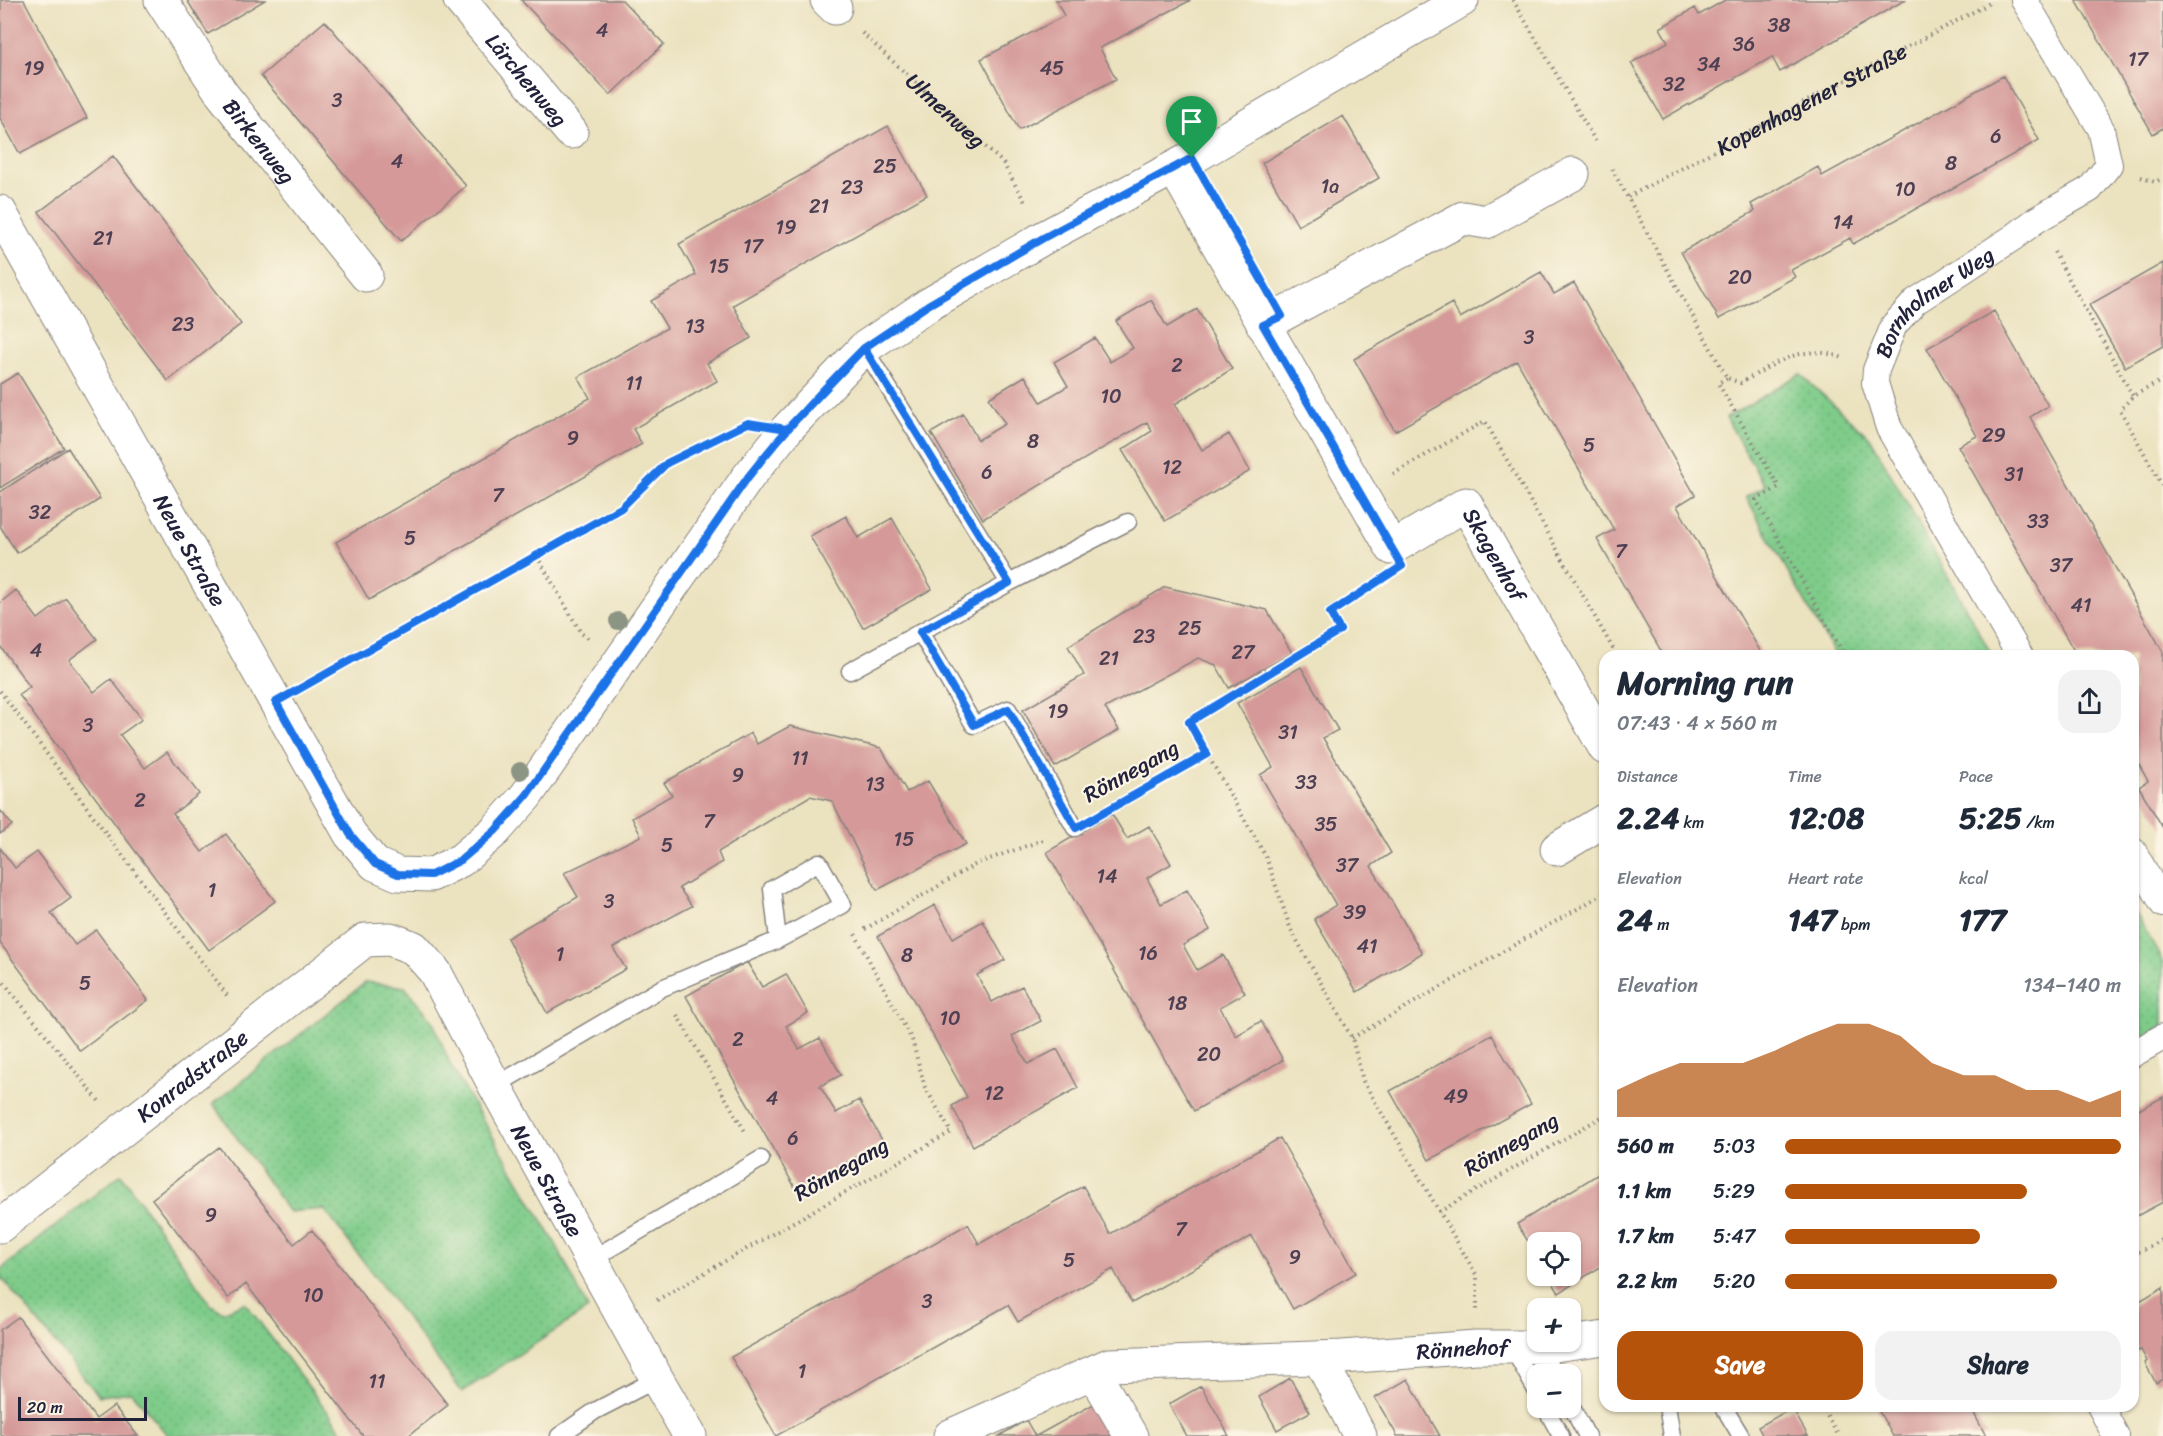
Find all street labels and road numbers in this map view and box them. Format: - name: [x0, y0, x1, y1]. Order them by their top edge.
- street label: Lärchenweg: [475, 24, 578, 136]
- street label: Kopenhagener Straße: [1709, 31, 1914, 166]
- street label: Ulmenweg: [896, 62, 995, 158]
- street label: Birkenweg: [213, 89, 306, 193]
- street label: Bornholmer Weg: [1863, 235, 2002, 364]
- street label: Neue Straße: [143, 486, 238, 614]
- street label: Skagenhof: [1452, 500, 1538, 611]
- street label: Rönnegang: [1076, 729, 1186, 813]
- street label: Konradstraße: [127, 1019, 257, 1132]
- street label: Rönnegang: [1456, 1101, 1566, 1187]
- street label: Neue Straße: [500, 1116, 594, 1244]
- street label: Rönnegang: [786, 1126, 896, 1212]
- street label: Rönnehof: [1415, 1328, 1512, 1371]

